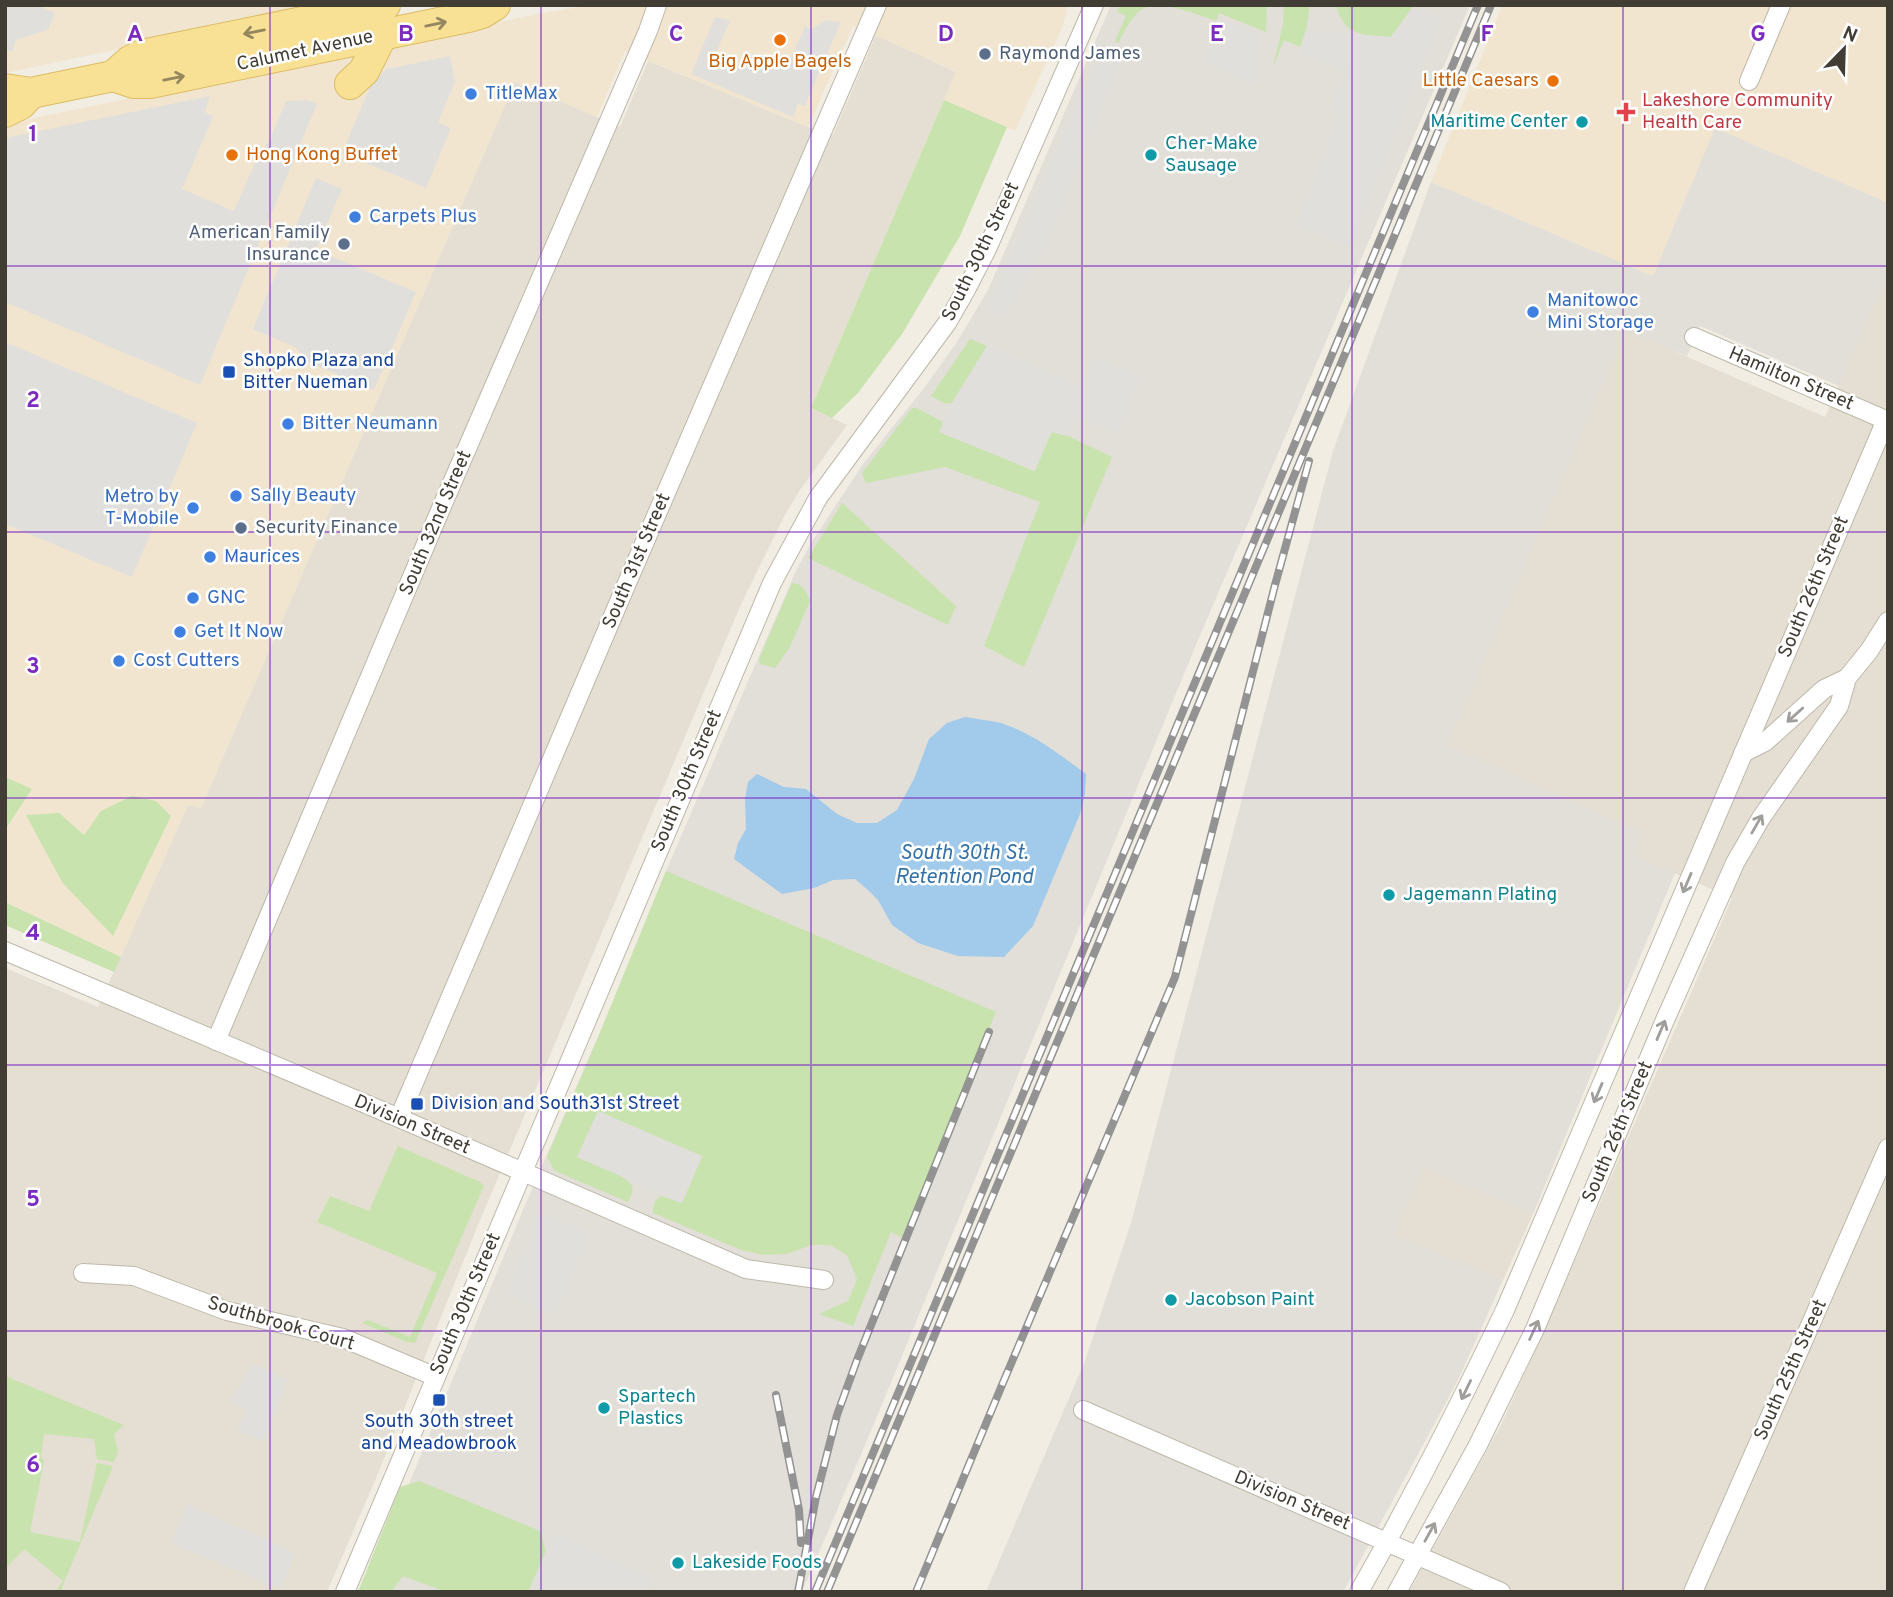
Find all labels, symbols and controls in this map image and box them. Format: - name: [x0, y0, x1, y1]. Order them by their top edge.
- north arrow: [1809, 14, 1879, 84]
- one-way arrow: [424, 17, 447, 30]
- text: A: [127, 21, 143, 50]
- text: B: [398, 21, 414, 50]
- text: C: [669, 21, 683, 50]
- text: D: [938, 21, 954, 50]
- text: E: [1210, 21, 1224, 50]
- text: F: [1480, 21, 1494, 50]
- text: G: [1750, 21, 1766, 50]
- text: N: [1839, 21, 1861, 49]
- street label: Calumet Avenue: [235, 25, 375, 77]
- one-way arrow: [243, 26, 266, 39]
- marker: Big Apple Bagels: [772, 32, 788, 48]
- place label: Raymond James: [999, 42, 1141, 66]
- marker: Raymond James: [977, 46, 993, 62]
- place label: Big Apple Bagels: [708, 50, 852, 74]
- place label: Little Caesars: [1423, 69, 1539, 93]
- one-way arrow: [162, 71, 185, 84]
- marker: Little Caesars: [1545, 73, 1561, 89]
- place label: TitleMax: [485, 82, 558, 106]
- marker: TitleMax: [463, 86, 479, 102]
- place label: Lakeshore Community Health Care: [1642, 89, 1833, 135]
- marker: Lakeshore Community Health Care: [1616, 102, 1636, 122]
- place label: Maritime Center: [1430, 110, 1569, 134]
- marker: Maritime Center: [1574, 114, 1590, 130]
- text: 1: [28, 121, 38, 150]
- place label: Cher-Make Sausage: [1165, 132, 1258, 178]
- place label: Hong Kong Buffet: [246, 143, 398, 167]
- marker: Hong Kong Buffet: [224, 147, 240, 163]
- marker: Cher-Make Sausage: [1143, 147, 1159, 163]
- street label: South 30th Street: [937, 178, 1025, 326]
- place label: Carpets Plus: [369, 205, 477, 229]
- marker: Carpets Plus: [347, 209, 363, 225]
- place label: American Family Insurance: [188, 221, 330, 267]
- marker: American Family Insurance: [336, 236, 352, 252]
- place label: Manitowoc Mini Storage: [1547, 289, 1654, 335]
- marker: Manitowoc Mini Storage: [1525, 304, 1541, 320]
- street label: Hamilton Street: [1725, 342, 1857, 416]
- place label: Shopko Plaza and Bitter Nueman: [243, 349, 394, 395]
- marker: Shopko Plaza and Bitter Nueman: [221, 364, 237, 380]
- text: 2: [26, 387, 40, 416]
- place label: Bitter Neumann: [302, 412, 438, 436]
- marker: Bitter Neumann: [280, 416, 296, 432]
- street label: South 32nd Street: [395, 447, 477, 599]
- place label: Sally Beauty: [250, 484, 356, 508]
- place label: Metro by T-Mobile: [105, 485, 179, 531]
- marker: Sally Beauty: [228, 488, 244, 504]
- street label: South 31st Street: [598, 490, 676, 632]
- marker: Metro by T-Mobile: [185, 500, 201, 516]
- street label: South 26th Street: [1773, 513, 1855, 661]
- place label: Security Finance: [255, 516, 398, 540]
- marker: Security Finance: [233, 520, 249, 536]
- place label: Maurices: [224, 545, 300, 569]
- marker: Maurices: [202, 549, 218, 565]
- place label: GNC: [207, 586, 246, 610]
- marker: GNC: [185, 590, 201, 606]
- place label: Get It Now: [194, 620, 283, 644]
- marker: Get It Now: [172, 624, 188, 640]
- place label: Cost Cutters: [133, 649, 240, 673]
- text: 3: [26, 653, 40, 682]
- marker: Cost Cutters: [111, 653, 127, 669]
- street label: South 30th Street: [646, 706, 728, 856]
- one-way arrow: [1786, 707, 1804, 723]
- one-way arrow: [1751, 815, 1765, 835]
- water label: South 30th St. Retention Pond: [895, 840, 1035, 891]
- one-way arrow: [1680, 872, 1693, 894]
- place label: Jagemann Plating: [1403, 883, 1557, 907]
- marker: Jagemann Plating: [1381, 887, 1397, 903]
- text: 4: [26, 920, 40, 949]
- one-way arrow: [1655, 1020, 1668, 1041]
- street label: South 26th Street: [1577, 1058, 1659, 1206]
- one-way arrow: [1590, 1081, 1603, 1103]
- street label: Division Street: [350, 1090, 474, 1160]
- place label: Division and South31st Street: [431, 1092, 680, 1116]
- marker: Division and South31st Street: [409, 1096, 425, 1112]
- text: 5: [26, 1186, 40, 1215]
- street label: South 30th Street: [425, 1229, 507, 1379]
- place label: Jacobson Paint: [1185, 1288, 1315, 1312]
- street label: Southbrook Court: [205, 1292, 357, 1356]
- marker: Jacobson Paint: [1163, 1292, 1179, 1308]
- street label: South 25th Street: [1749, 1296, 1833, 1444]
- one-way arrow: [1528, 1320, 1541, 1341]
- one-way arrow: [1459, 1379, 1473, 1400]
- place label: Spartech Plastics: [618, 1385, 696, 1431]
- marker: South 30th street and Meadowbrook: [431, 1392, 447, 1408]
- marker: Spartech Plastics: [596, 1400, 612, 1416]
- place label: South 30th street and Meadowbrook: [361, 1410, 517, 1456]
- text: 6: [26, 1452, 40, 1481]
- street label: Division Street: [1230, 1466, 1354, 1536]
- one-way arrow: [1424, 1522, 1437, 1543]
- place label: Lakeside Foods: [692, 1551, 822, 1575]
- marker: Lakeside Foods: [670, 1555, 686, 1571]

